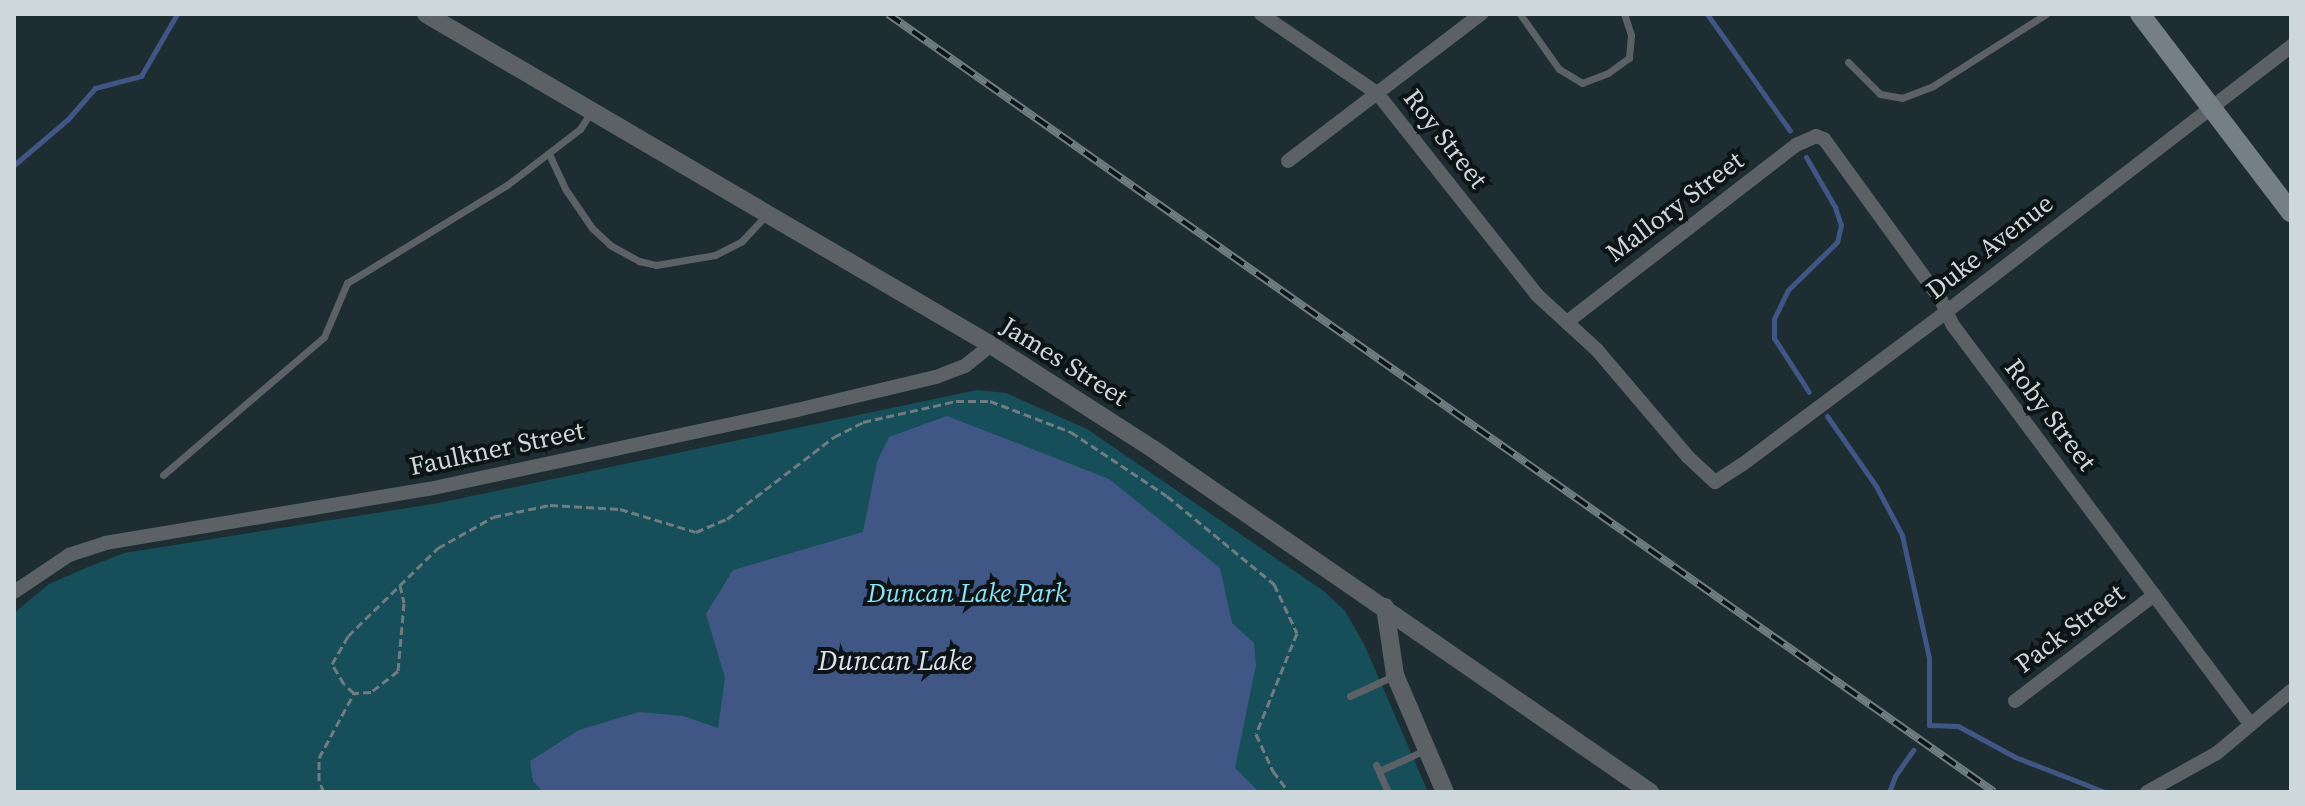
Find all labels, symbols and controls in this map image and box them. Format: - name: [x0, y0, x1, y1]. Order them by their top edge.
- street label: Roy Street: [1397, 83, 1493, 195]
- street label: Mallory Street: [1600, 145, 1750, 269]
- street label: Duke Avenue: [1921, 188, 2059, 306]
- street label: James Street: [995, 311, 1133, 413]
- street label: Roby Street: [1998, 353, 2102, 477]
- street label: Faulkner Street: [407, 415, 587, 483]
- park label: Duncan Lake Park: [867, 578, 1067, 610]
- street label: Pack Street: [2009, 578, 2131, 680]
- water label: Duncan Lake: [818, 643, 972, 677]

